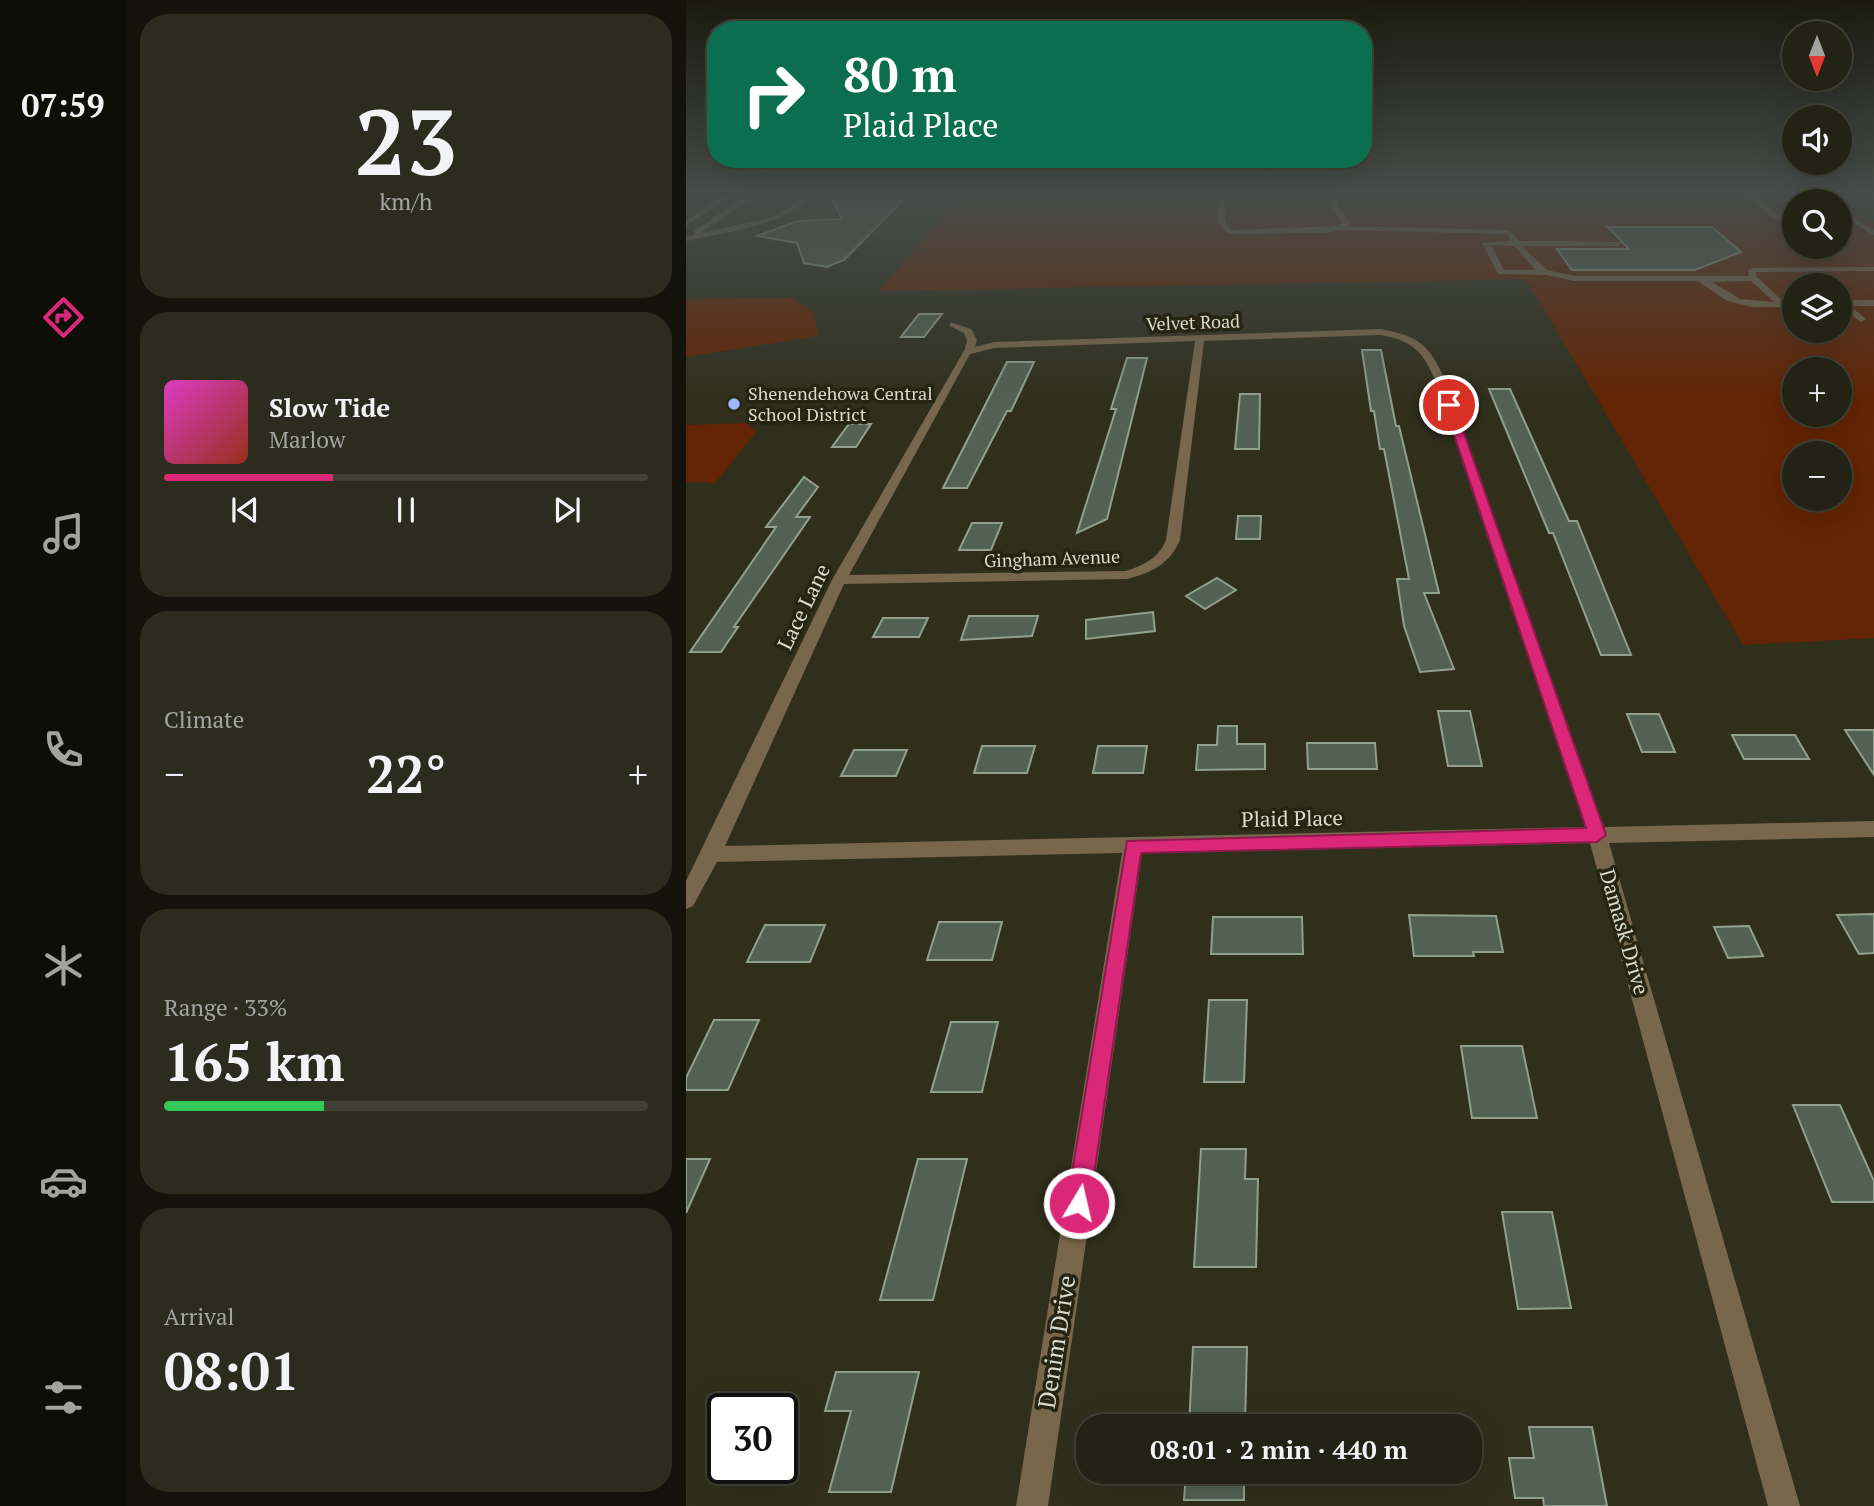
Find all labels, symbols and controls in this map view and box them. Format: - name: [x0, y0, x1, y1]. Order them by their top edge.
- north arrow: [1782, 21, 1852, 91]
- map controls: [1782, 21, 1852, 511]
- text: 80 m: [843, 41, 957, 106]
- icon: right: [728, 49, 819, 140]
- text: 23: [355, 80, 457, 201]
- text: 07:59: [21, 84, 105, 126]
- text: Plaid Place: [843, 104, 998, 146]
- button: sound: [1782, 105, 1852, 175]
- text: km/h: [379, 186, 433, 217]
- button: search: [1782, 189, 1852, 259]
- button: layers: [1782, 273, 1852, 343]
- icon: directions: [39, 293, 88, 342]
- street label: Velvet Road: [1145, 308, 1240, 336]
- button: +: [1782, 357, 1852, 427]
- pin: [1419, 375, 1479, 435]
- place label: Shenendehowa Central School District: [748, 381, 933, 426]
- icon: arrive: [1430, 386, 1468, 424]
- text: Slow Tide: [269, 390, 390, 424]
- marker: Shenendehowa Central School District: [726, 396, 742, 412]
- text: Marlow: [269, 424, 346, 455]
- button: −: [1782, 441, 1852, 511]
- icon: previous: [226, 491, 264, 529]
- icon: pause: [387, 491, 425, 529]
- icon: next: [548, 491, 586, 529]
- icon: music: [39, 509, 88, 558]
- street label: Gingham Avenue: [984, 544, 1120, 572]
- street label: Lace Lane: [770, 559, 836, 654]
- text: Climate: [164, 704, 244, 735]
- icon: phone: [39, 725, 88, 774]
- text: 22°: [366, 739, 446, 808]
- text: −: [164, 749, 184, 799]
- text: +: [628, 749, 648, 799]
- street label: Plaid Place: [1241, 803, 1343, 833]
- street label: Damask Drive: [1594, 866, 1656, 998]
- icon: climate: [39, 941, 88, 990]
- text: Range · 33%: [164, 992, 287, 1023]
- text: 165 km: [164, 1027, 345, 1096]
- icon: car: [39, 1157, 88, 1206]
- position arrow: [1042, 1166, 1116, 1240]
- street label: Denim Drive: [1030, 1273, 1082, 1411]
- text: Arrival: [164, 1301, 235, 1332]
- text: 08:01: [164, 1336, 299, 1405]
- icon: filters: [39, 1373, 88, 1422]
- speed limit sign: 30: [707, 1393, 798, 1484]
- text: 08:01 · 2 min · 440 m: [1150, 1432, 1408, 1466]

